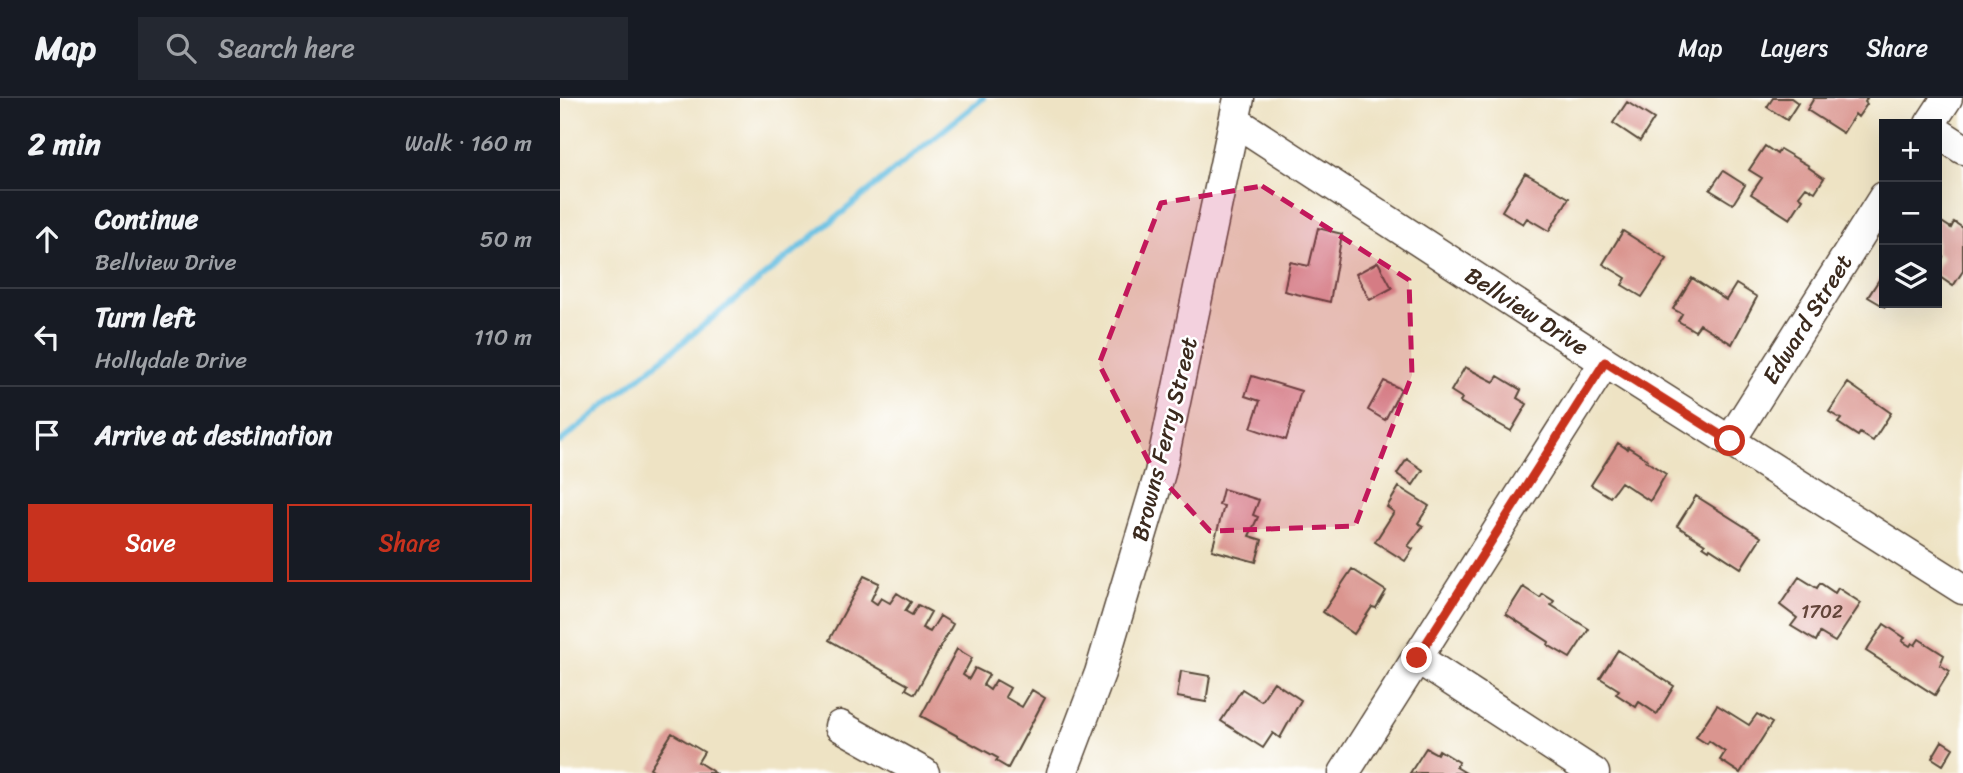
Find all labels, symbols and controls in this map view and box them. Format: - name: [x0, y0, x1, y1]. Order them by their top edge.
- search box: [138, 17, 628, 80]
- text: Map: [35, 19, 96, 77]
- text: Search here: [218, 25, 355, 71]
- text: Map: [1678, 27, 1723, 69]
- text: Layers: [1761, 27, 1828, 69]
- text: Share: [1866, 27, 1928, 69]
- icon: search: [162, 29, 200, 67]
- text: 2 min: [28, 117, 101, 171]
- map controls: [1879, 119, 1942, 308]
- button: +: [1879, 119, 1942, 182]
- text: Walk · 160 m: [405, 123, 532, 164]
- button: −: [1879, 182, 1942, 245]
- text: Continue: [95, 196, 198, 242]
- text: 50 m: [480, 219, 532, 260]
- icon: ahead: [28, 220, 66, 258]
- text: Bellview Drive: [95, 242, 237, 283]
- button: layers: [1879, 245, 1942, 308]
- street label: Edward Street: [1751, 246, 1864, 393]
- street label: Bellview Drive: [1456, 256, 1597, 367]
- text: Turn left: [95, 294, 195, 340]
- text: 110 m: [474, 317, 532, 358]
- icon: left: [28, 318, 66, 356]
- street label: Browns Ferry Street: [1119, 333, 1210, 546]
- text: Hollydale Drive: [95, 340, 247, 381]
- text: Arrive at destination: [95, 412, 332, 458]
- icon: arrive: [28, 416, 66, 454]
- route start: [1714, 425, 1745, 456]
- button: Save: [28, 504, 273, 582]
- button: Share: [287, 504, 532, 582]
- house number: 1702: [1801, 595, 1843, 628]
- route end: [1401, 642, 1432, 673]

